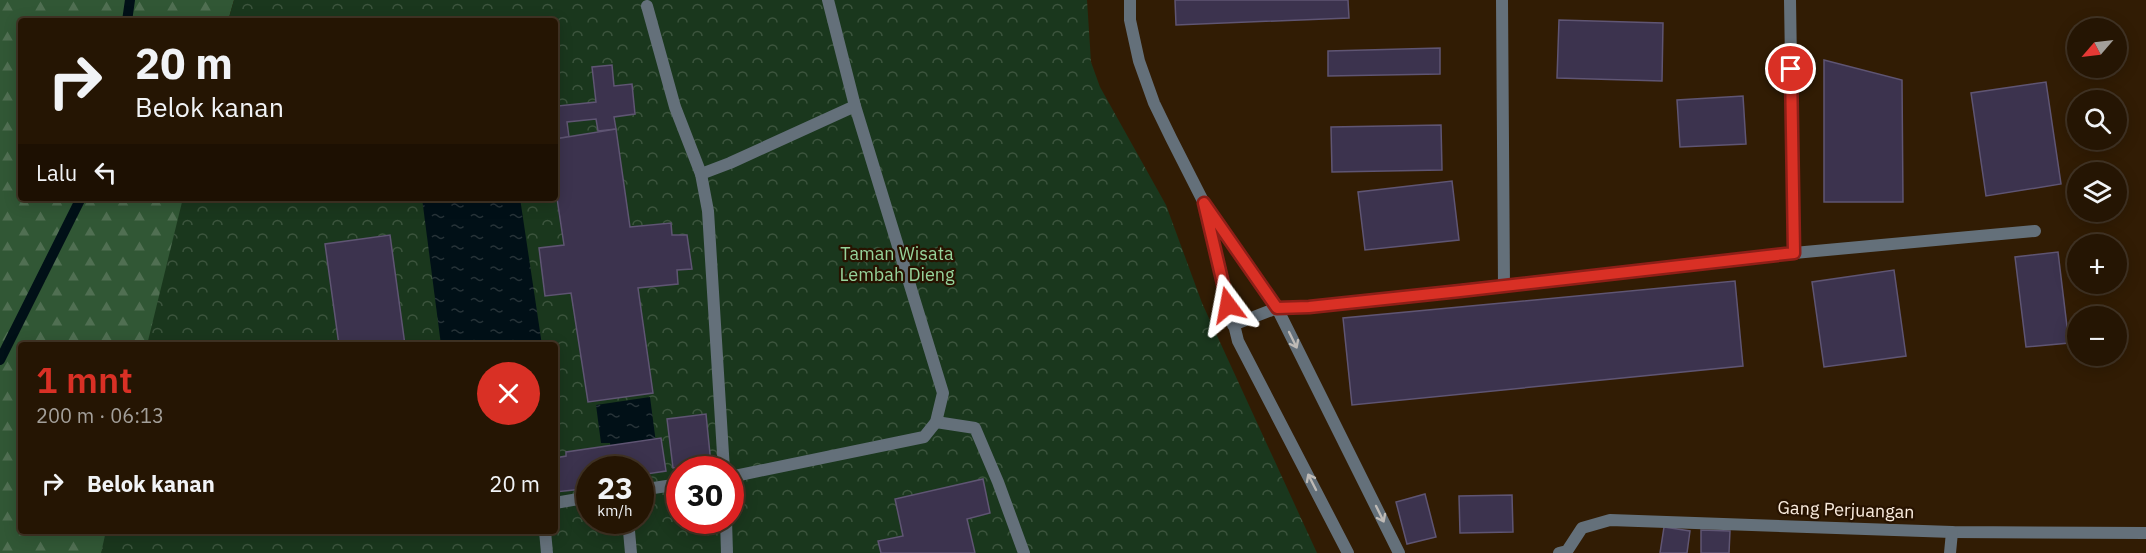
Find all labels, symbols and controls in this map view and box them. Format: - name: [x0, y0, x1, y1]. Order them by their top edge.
- north arrow: [2067, 18, 2127, 78]
- map controls: [2067, 18, 2127, 366]
- text: 20 m: [135, 36, 233, 91]
- icon: right: [36, 42, 114, 120]
- pin: [1765, 43, 1816, 94]
- icon: arrive: [1774, 52, 1807, 85]
- text: Belok kanan: [135, 89, 284, 124]
- button: search: [2067, 90, 2127, 150]
- icon: left: [89, 156, 122, 189]
- text: Lalu: [36, 158, 77, 187]
- button: layers: [2067, 162, 2127, 222]
- button: +: [2067, 234, 2127, 294]
- park label: Taman Wisata Lembah Dieng: [839, 242, 955, 286]
- position arrow: [1196, 273, 1260, 337]
- button: −: [2067, 306, 2127, 366]
- one-way arrow: [1288, 330, 1299, 348]
- text: 1 mnt: [36, 356, 133, 403]
- button: close: [477, 362, 540, 425]
- text: 200 m · 06:13: [36, 402, 164, 429]
- speed limit sign: 30: [666, 456, 744, 534]
- icon: right: [36, 467, 69, 500]
- text: 23: [597, 468, 633, 507]
- text: Belok kanan: [87, 469, 215, 498]
- text: 20 m: [489, 469, 540, 498]
- one-way arrow: [1305, 474, 1317, 492]
- street label: Gang Perjuangan: [1777, 496, 1915, 523]
- text: km/h: [597, 501, 633, 520]
- one-way arrow: [1374, 505, 1386, 523]

